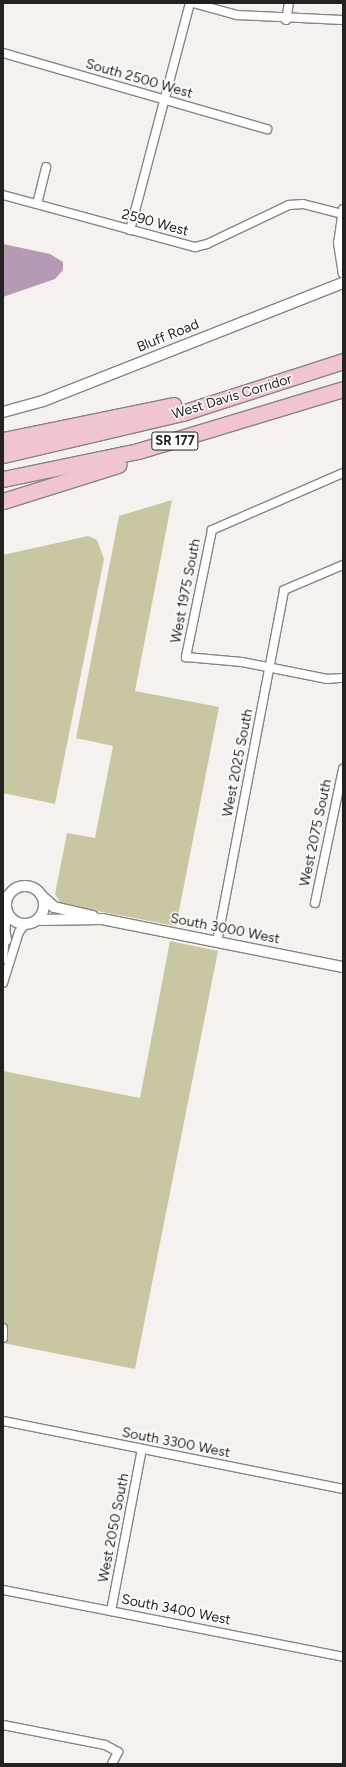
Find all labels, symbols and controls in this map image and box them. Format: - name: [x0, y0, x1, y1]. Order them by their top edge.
- street label: South 2500 West: [83, 56, 195, 102]
- street label: 2590 West: [120, 206, 190, 240]
- street label: Bluff Road: [135, 316, 201, 356]
- street label: West Davis Corridor: [170, 371, 294, 423]
- road number: SR 177: [151, 430, 199, 452]
- street label: West 1975 South: [168, 537, 204, 645]
- street label: West 2025 South: [219, 708, 257, 818]
- street label: West 2075 South: [296, 778, 336, 888]
- street label: South 3000 West: [169, 910, 281, 948]
- street label: South 3300 West: [120, 1424, 232, 1462]
- street label: West 2050 South: [95, 1472, 133, 1584]
- street label: South 3400 West: [120, 1591, 232, 1629]

